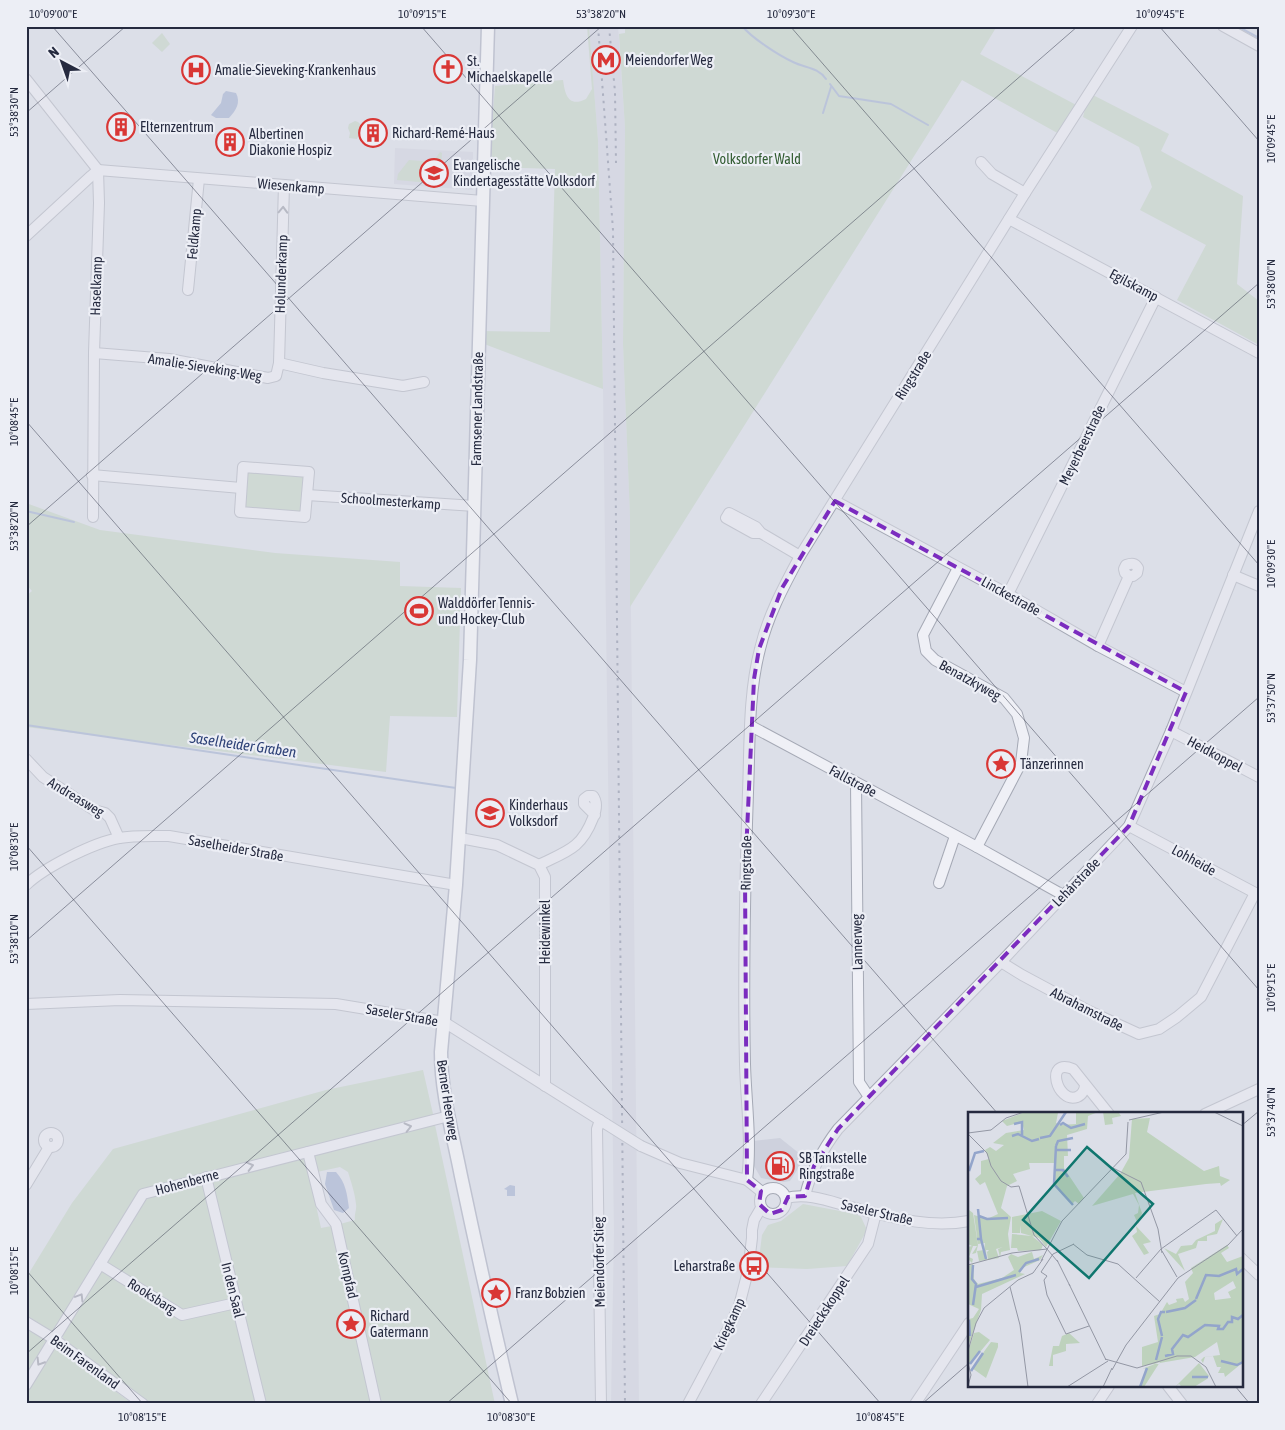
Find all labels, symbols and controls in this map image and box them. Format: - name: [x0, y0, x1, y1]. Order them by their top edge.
- text: 10°09'00"E: [29, 7, 77, 21]
- text: 10°09'15"E: [398, 7, 446, 21]
- text: 53°38'20"N: [576, 7, 626, 21]
- text: 10°09'30"E: [767, 7, 815, 21]
- text: 10°09'45"E: [1136, 7, 1184, 21]
- north arrow: [38, 38, 88, 88]
- text: N: [45, 43, 62, 61]
- metro station icon: Meiendorfer Weg: [591, 45, 621, 75]
- place label: Meiendorfer Weg: [625, 52, 713, 68]
- place label: St. Michaelskapelle: [467, 53, 552, 85]
- church icon: St. Michaelskapelle: [433, 54, 463, 84]
- hospital icon: Amalie-Sieveking-Krankenhaus: [181, 55, 211, 85]
- place label: Amalie-Sieveking-Krankenhaus: [215, 62, 376, 78]
- text: 53°38'30"N: [7, 87, 21, 137]
- building icon: Elternzentrum: [106, 112, 136, 142]
- text: 10°09'45"E: [1264, 115, 1278, 163]
- building icon: Richard-Remé-Haus: [358, 118, 388, 148]
- place label: Elternzentrum: [140, 119, 214, 135]
- place label: Richard-Remé-Haus: [392, 125, 495, 141]
- place label: Albertinen Diakonie Hospiz: [249, 126, 332, 158]
- building icon: Albertinen Diakonie Hospiz: [215, 127, 245, 157]
- park label: Volksdorfer Wald: [713, 151, 801, 167]
- place label: Evangelische Kindertagesstätte Volksdorf: [453, 157, 595, 189]
- school or university icon: Evangelische Kindertagesstätte Volksdorf: [419, 158, 449, 188]
- street label: Wiesenkamp: [257, 175, 326, 197]
- one-way arrow: [278, 205, 289, 213]
- street label: Feldkamp: [184, 207, 204, 260]
- street label: Holunderkamp: [272, 234, 290, 313]
- street label: Haselkamp: [87, 256, 105, 316]
- text: 53°38'00"N: [1264, 259, 1278, 309]
- street label: Egilskamp: [1107, 265, 1162, 305]
- street label: Ringstraße: [892, 347, 934, 403]
- street label: Amalie-Sieveking-Weg: [147, 350, 263, 384]
- street label: Farmsener Landstraße: [468, 352, 486, 466]
- text: 10°08'45"E: [7, 398, 21, 446]
- street label: Meyerbeerstraße: [1056, 402, 1108, 488]
- street label: Schoolmesterkamp: [341, 490, 442, 512]
- text: 53°38'20"N: [7, 501, 21, 551]
- text: 10°09'30"E: [1264, 540, 1278, 588]
- street label: Linckestraße: [979, 573, 1043, 619]
- place label: Walddörfer Tennis- und Hockey-Club: [438, 595, 535, 627]
- sports icon: Walddörfer Tennis- und Hockey-Club: [404, 596, 434, 626]
- street label: Benatzkyweg: [936, 657, 1004, 703]
- text: 53°37'50"N: [1264, 673, 1278, 723]
- water label: Saselheider Graben: [188, 728, 297, 760]
- street label: Heidkoppel: [1185, 733, 1246, 775]
- place icon: Tänzerinnen: [986, 749, 1016, 779]
- place label: Tänzerinnen: [1020, 756, 1084, 772]
- street label: Fallstraße: [826, 762, 880, 800]
- street label: Andreasweg: [45, 774, 107, 820]
- place label: Kinderhaus Volksdorf: [509, 797, 568, 829]
- school or university icon: Kinderhaus Volksdorf: [475, 798, 505, 828]
- text: 10°08'30"E: [7, 823, 21, 871]
- street label: Saselheider Straße: [187, 832, 285, 864]
- street label: Ringstraße: [738, 835, 754, 891]
- street label: Lohheide: [1169, 841, 1219, 879]
- street label: Lehárstraße: [1049, 854, 1103, 910]
- street label: Heidewinkel: [537, 899, 553, 964]
- text: 53°38'10"N: [7, 914, 21, 964]
- street label: Lannerweg: [849, 914, 865, 970]
- text: 10°09'15"E: [1264, 964, 1278, 1012]
- street label: Abrahamstraße: [1048, 984, 1126, 1034]
- street label: Saseler Straße: [365, 1001, 439, 1029]
- street label: Berner Heerweg: [434, 1058, 462, 1142]
- text: 53°37'40"N: [1264, 1087, 1278, 1137]
- inset map: [968, 1112, 1242, 1388]
- one-way arrow: [404, 1122, 413, 1133]
- place label: SB Tankstelle Ringstraße: [799, 1150, 867, 1182]
- fuel station icon: SB Tankstelle Ringstraße: [765, 1151, 795, 1181]
- one-way arrow: [246, 1161, 255, 1172]
- street label: Hohenberne: [154, 1166, 220, 1198]
- street label: Saseler Straße: [840, 1196, 914, 1228]
- street label: Meiendorfer Stieg: [590, 1216, 608, 1308]
- text: 10°08'15"E: [7, 1247, 21, 1295]
- street label: Kornpfad: [335, 1250, 361, 1300]
- bus stop icon: Leharstraße: [739, 1251, 769, 1281]
- place label: Leharstraße: [674, 1258, 735, 1274]
- street label: In den Saal: [218, 1261, 248, 1320]
- street label: Dreieckskoppel: [796, 1273, 853, 1349]
- street label: Rooksbarg: [125, 1275, 179, 1317]
- place icon: Franz Bobzien: [481, 1278, 511, 1308]
- place label: Franz Bobzien: [515, 1285, 586, 1301]
- one-way arrow: [73, 1294, 83, 1303]
- street label: Kriegkamp: [710, 1295, 748, 1353]
- place label: Richard Gatermann: [370, 1308, 428, 1340]
- place icon: Richard Gatermann: [336, 1309, 366, 1339]
- street label: Beim Farenland: [48, 1332, 122, 1392]
- one-way arrow: [37, 1356, 47, 1365]
- text: 10°08'15"E: [118, 1410, 166, 1424]
- text: 10°08'30"E: [487, 1410, 535, 1424]
- text: 10°08'45"E: [856, 1410, 904, 1424]

